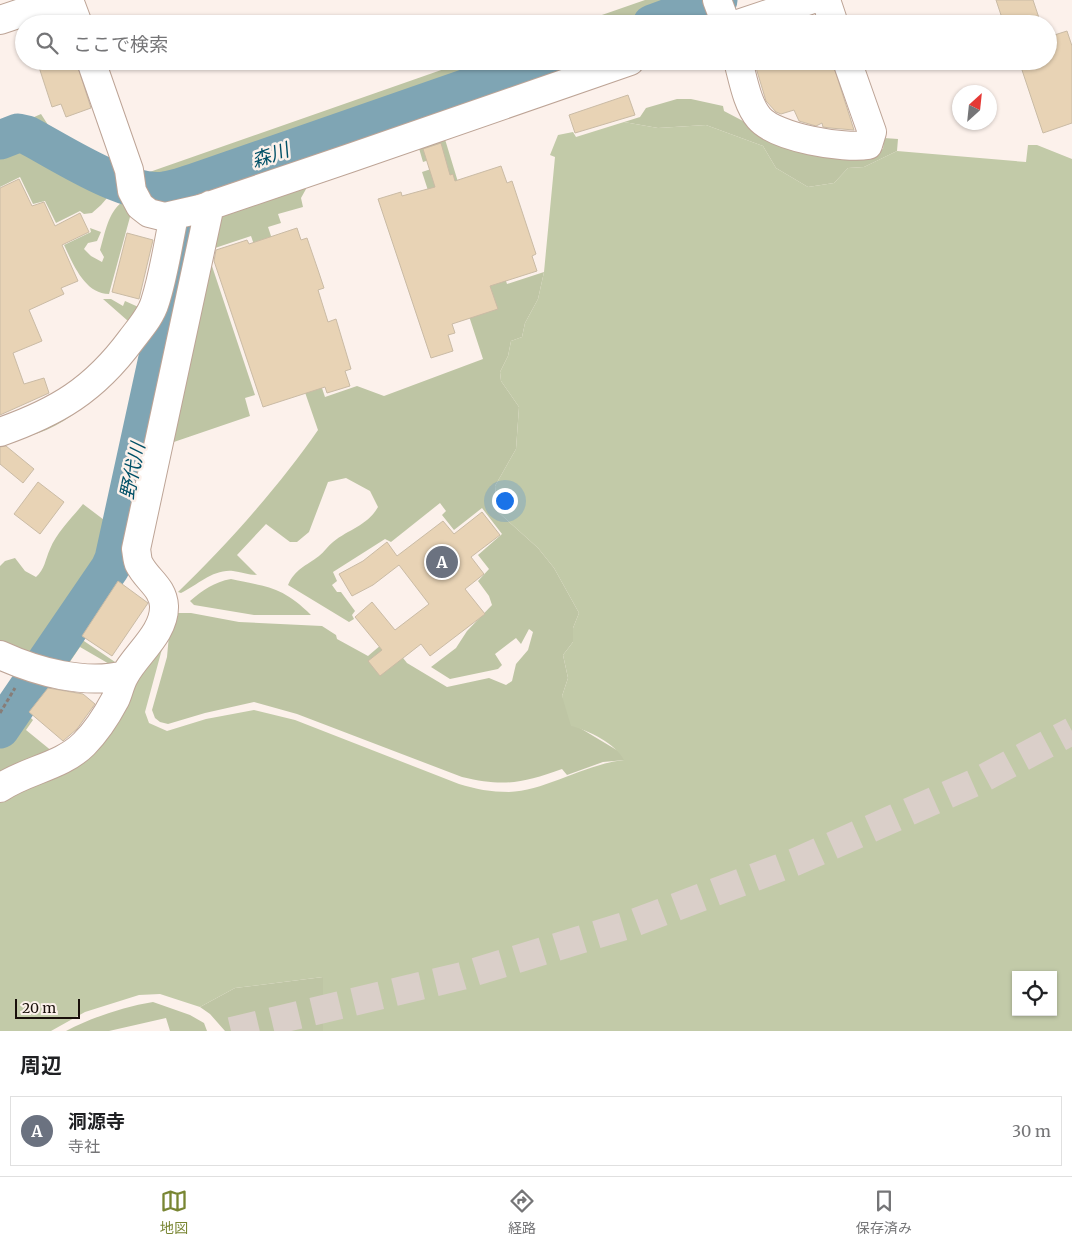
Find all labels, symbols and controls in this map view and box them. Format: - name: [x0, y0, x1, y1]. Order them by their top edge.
- search box: [15, 15, 1057, 70]
- icon: search: [33, 29, 61, 57]
- text: ここで検索: [73, 32, 168, 56]
- north arrow: [952, 85, 997, 130]
- water label: 森川: [248, 137, 294, 173]
- water label: 野代川: [114, 439, 150, 501]
- your location: [492, 488, 518, 514]
- pin: A: [426, 543, 458, 581]
- map controls: [1012, 971, 1057, 1016]
- button: locate: [1012, 971, 1057, 1016]
- scale bar: [15, 996, 80, 1019]
- text: 20 m: [22, 999, 56, 1017]
- text: 周辺: [20, 1052, 62, 1079]
- text: 洞源寺: [68, 1109, 125, 1133]
- text: A: [31, 1121, 43, 1141]
- text: 30 m: [1012, 1121, 1051, 1141]
- text: 寺社: [68, 1136, 100, 1156]
- tab: 地図: [160, 1187, 188, 1237]
- tab: 経路: [508, 1187, 536, 1237]
- tab: 保存済み: [856, 1187, 912, 1237]

